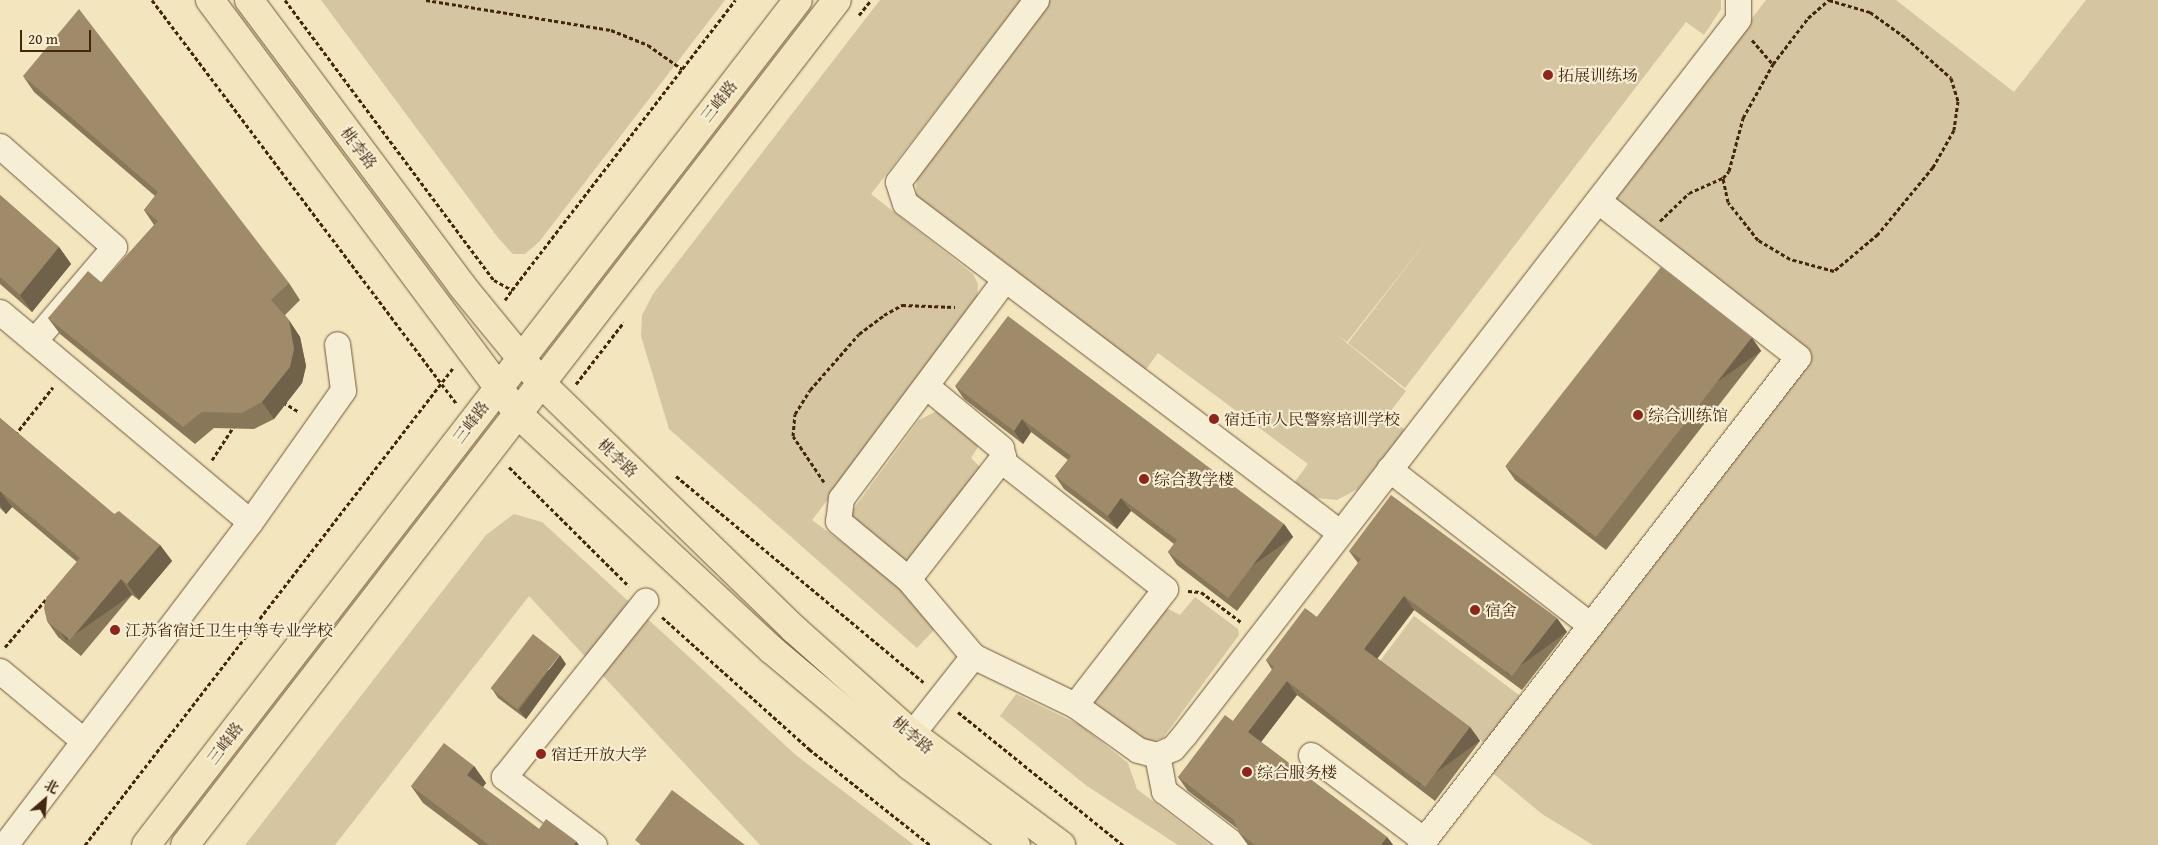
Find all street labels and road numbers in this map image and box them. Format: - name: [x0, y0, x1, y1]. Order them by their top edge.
- street label: 三峰路: [697, 76, 741, 126]
- street label: 桃李路: [337, 123, 381, 173]
- street label: 三峰路: [449, 397, 493, 447]
- street label: 桃李路: [594, 434, 642, 482]
- street label: 桃李路: [889, 712, 937, 758]
- street label: 三峰路: [203, 718, 247, 768]

